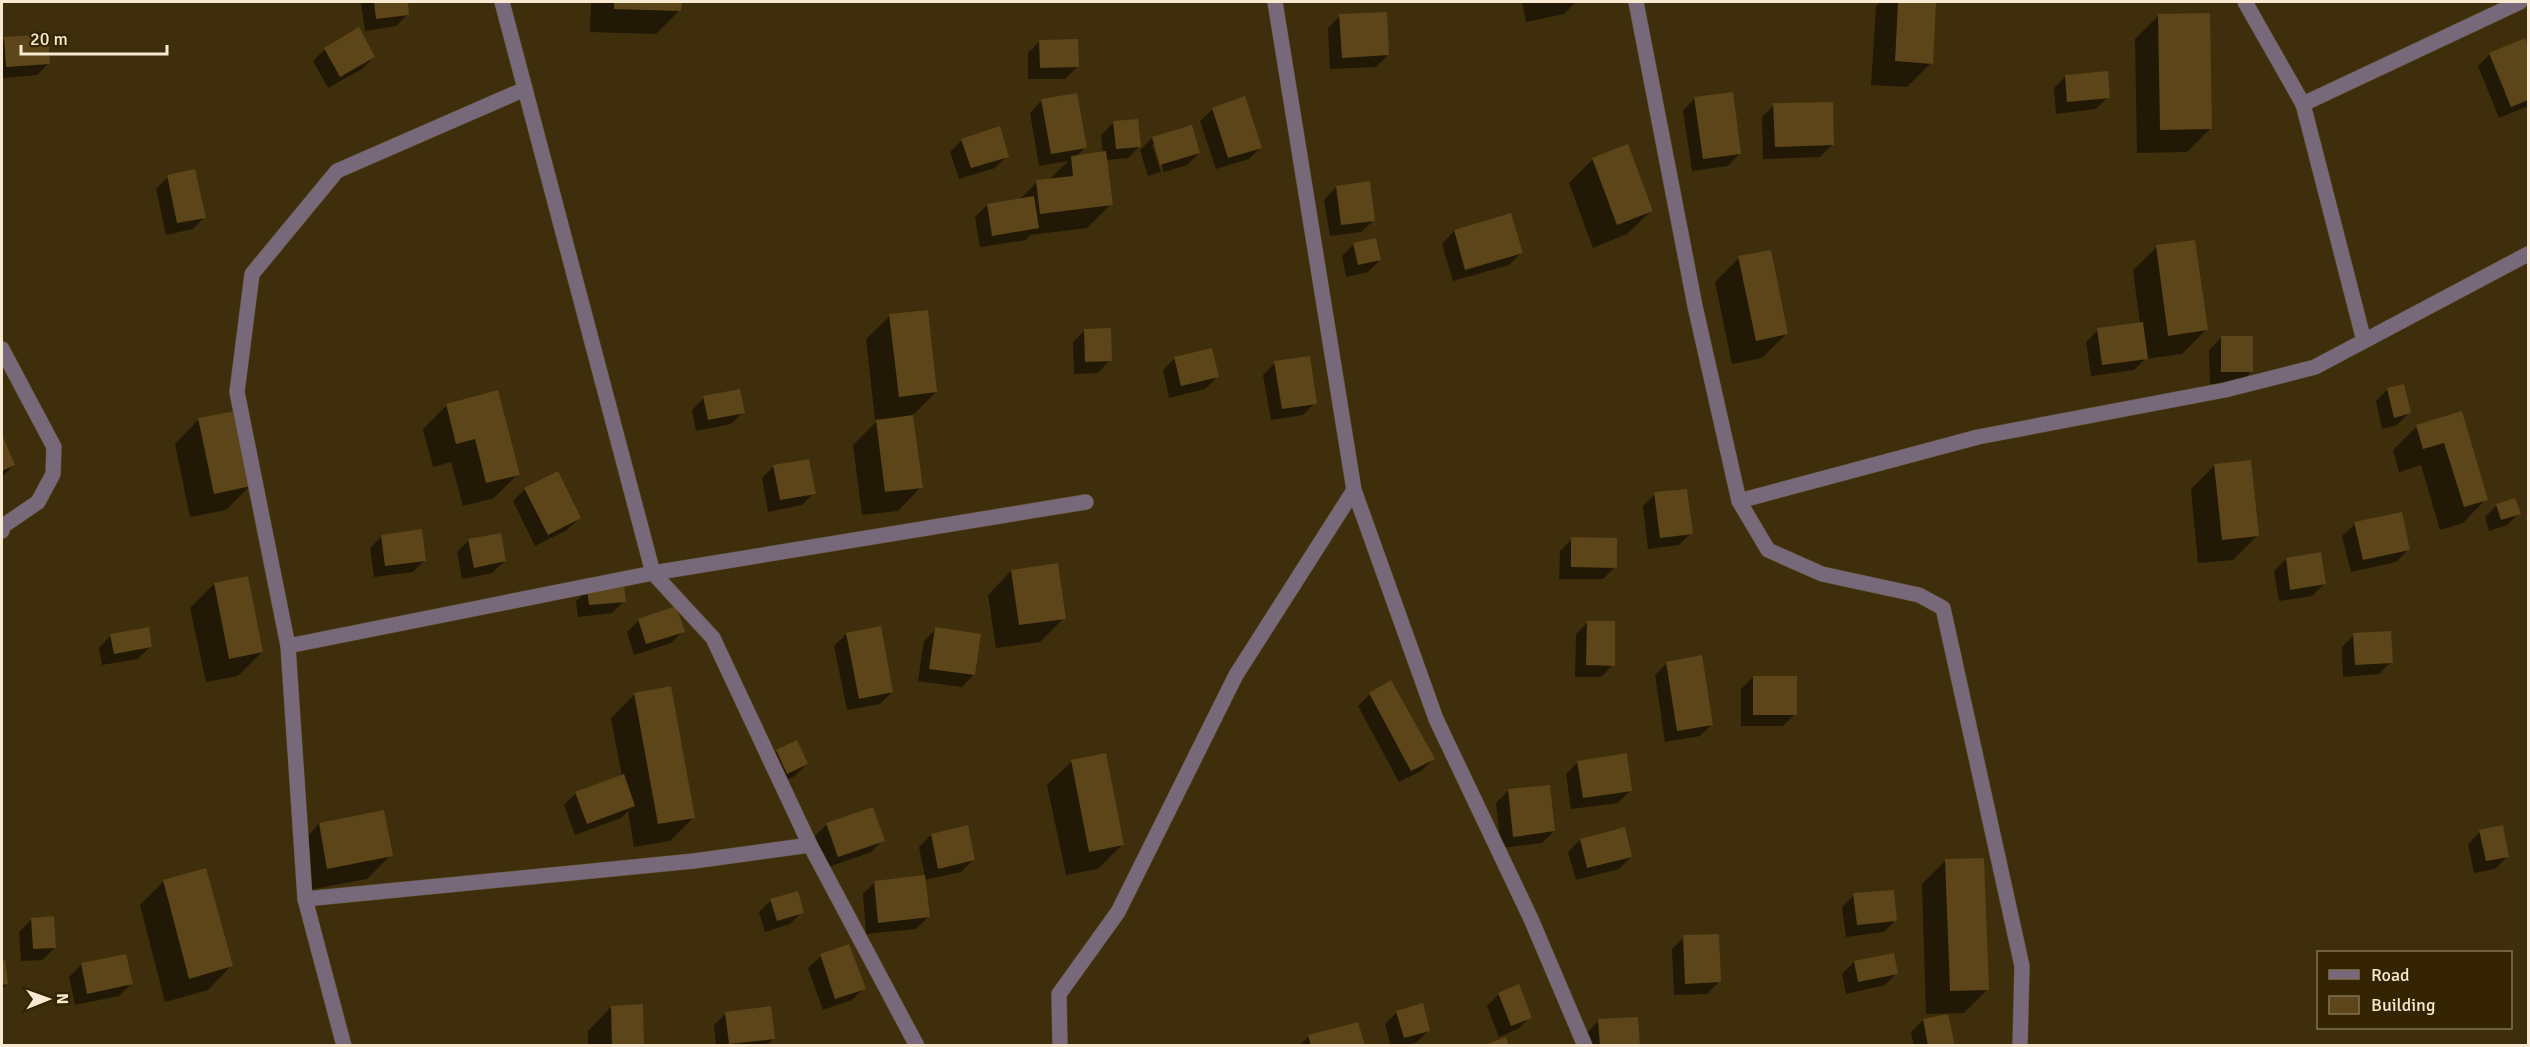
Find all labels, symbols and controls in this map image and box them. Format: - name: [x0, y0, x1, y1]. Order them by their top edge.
- scale bar: [21, 18, 166, 56]
- text: 20 m: [30, 28, 68, 50]
- legend: [2317, 951, 2512, 1029]
- text: Road: [2371, 964, 2410, 986]
- north arrow: [18, 969, 78, 1029]
- text: N: [52, 993, 72, 1004]
- text: Building: [2371, 994, 2435, 1016]

